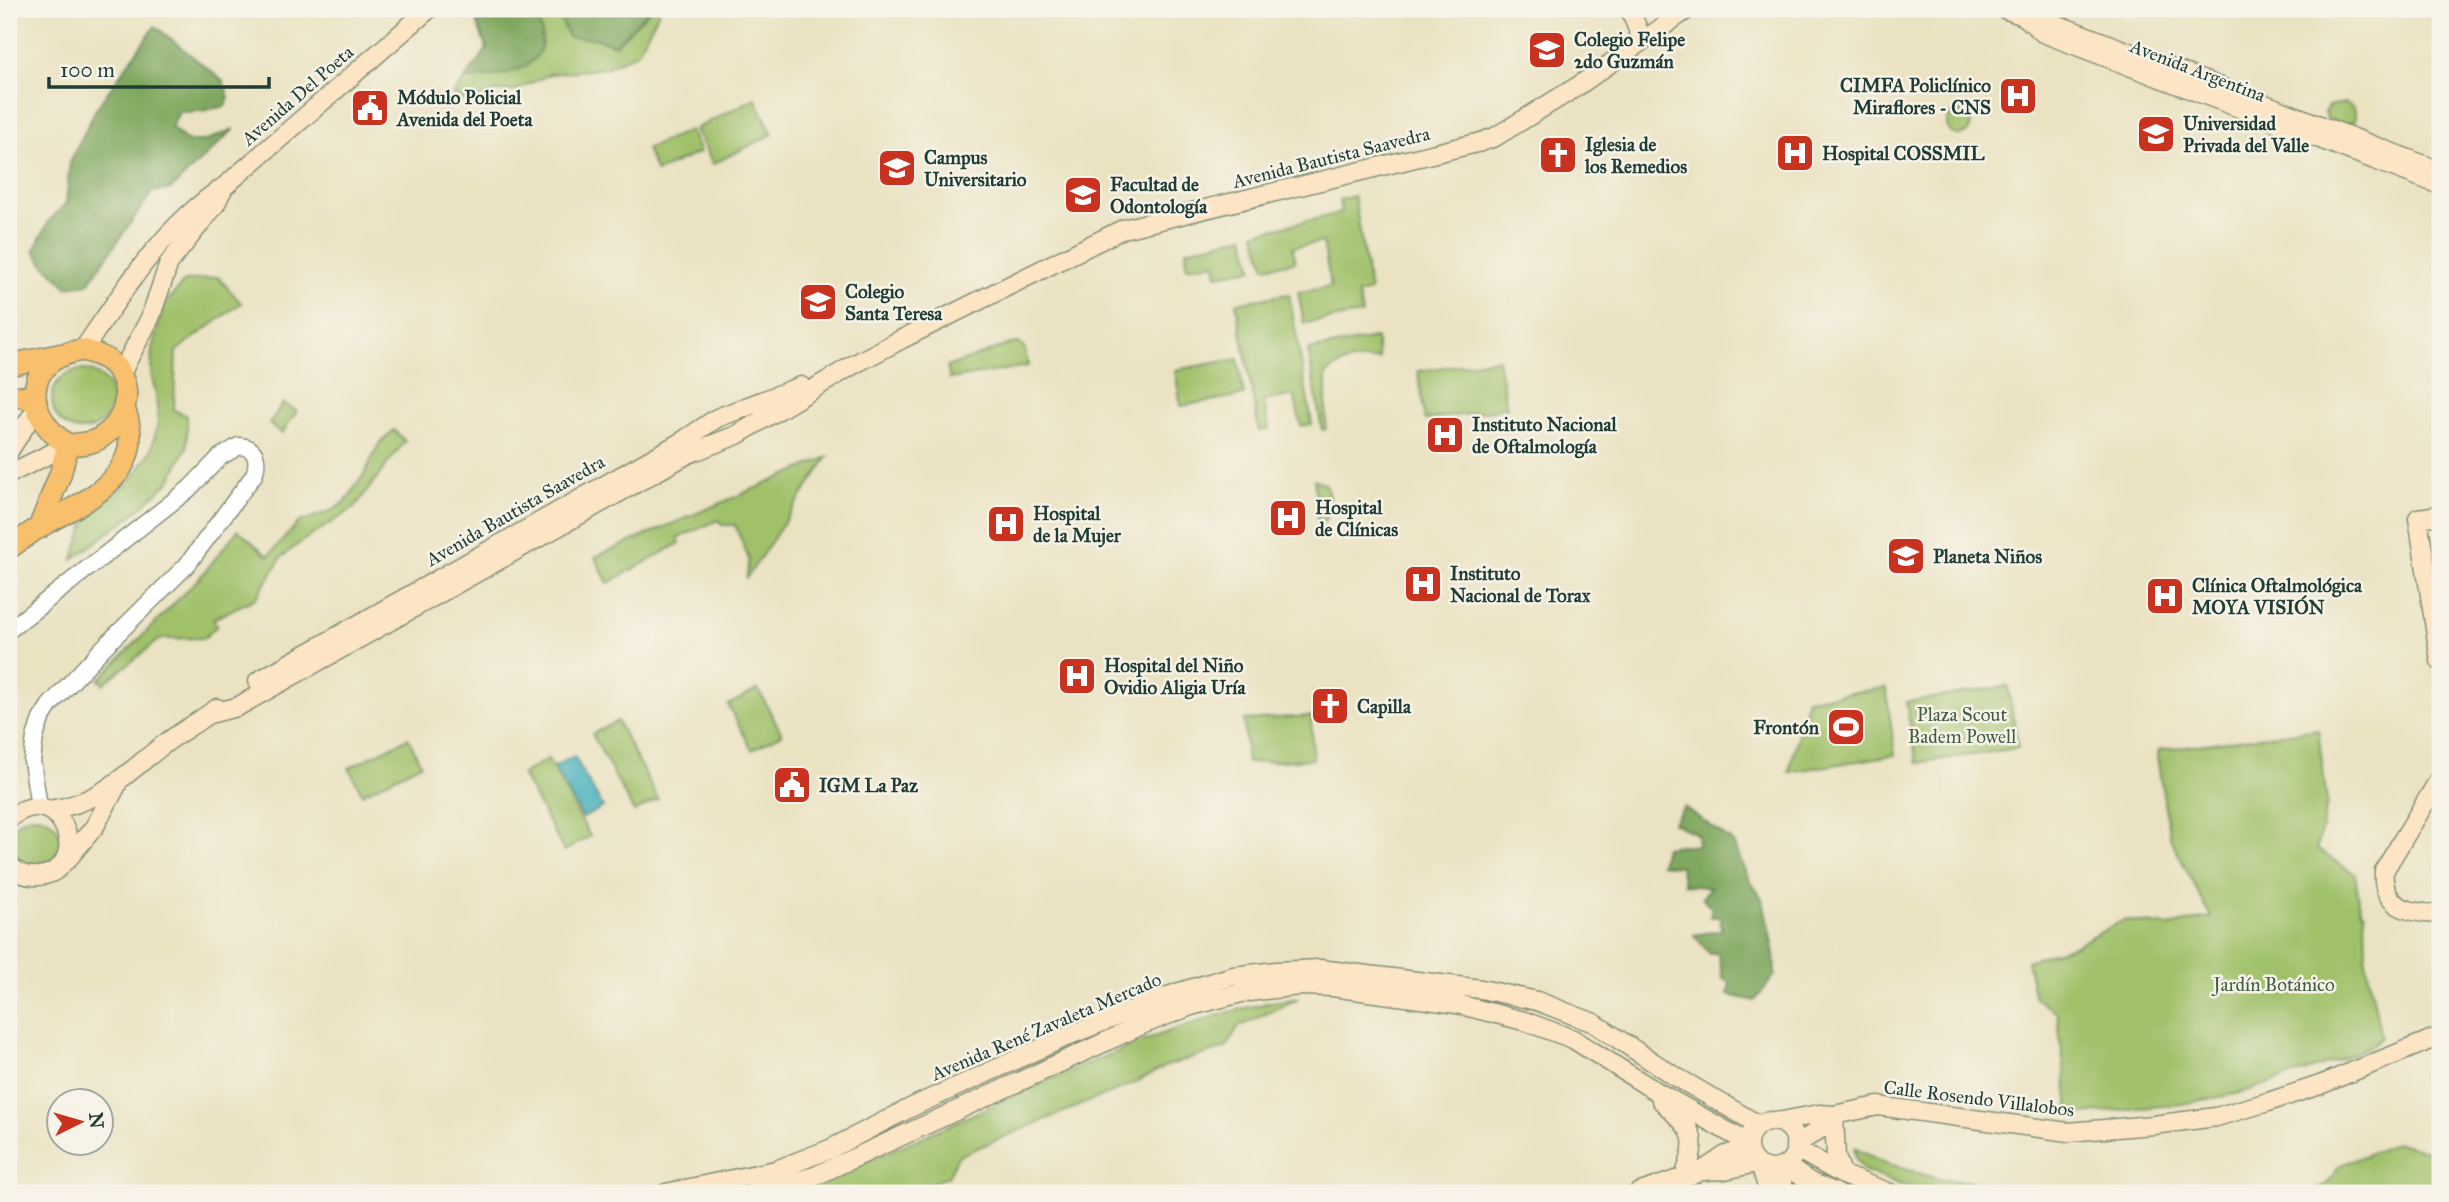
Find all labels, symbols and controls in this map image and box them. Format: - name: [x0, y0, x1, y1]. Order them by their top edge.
- place label: Colegio Felipe 2do Guzmán: [1574, 28, 1685, 73]
- school or university icon: Colegio Felipe 2do Guzmán: [1526, 29, 1568, 71]
- street label: Avenida Argentina: [2126, 34, 2270, 108]
- street label: Avenida Del Poeta: [236, 40, 359, 151]
- scale bar: [49, 46, 270, 90]
- text: 100 m: [60, 57, 115, 83]
- place label: CIMFA Policlínico Miraflores - CNS: [1840, 74, 1991, 119]
- hospital icon: CIMFA Policlínico Miraflores - CNS: [1997, 75, 2039, 117]
- place label: Módulo Policial Avenida del Poeta: [395, 86, 533, 131]
- public building icon: Módulo Policial Avenida del Poeta: [349, 87, 391, 129]
- place label: Universidad Privada del Valle: [2183, 112, 2309, 157]
- school or university icon: Universidad Privada del Valle: [2135, 113, 2177, 155]
- street label: Avenida Bautista Saavedra: [1229, 122, 1433, 193]
- hospital icon: Hospital COSSMIL: [1774, 132, 1816, 174]
- place label: Iglesia de los Remedios: [1584, 133, 1687, 178]
- church icon: Iglesia de los Remedios: [1537, 134, 1579, 176]
- place label: Hospital COSSMIL: [1822, 142, 1985, 166]
- place label: Campus Universitario: [924, 146, 1027, 191]
- school or university icon: Campus Universitario: [876, 147, 918, 189]
- place label: Facultad de Odontología: [1110, 173, 1208, 219]
- school or university icon: Facultad de Odontología: [1062, 174, 1104, 216]
- place label: Colegio Santa Teresa: [845, 280, 943, 325]
- school or university icon: Colegio Santa Teresa: [797, 281, 839, 323]
- place label: Instituto Nacional de Oftalmología: [1472, 413, 1617, 459]
- hospital icon: Instituto Nacional de Oftalmología: [1424, 414, 1466, 456]
- street label: Avenida Bautista Saavedra: [421, 449, 610, 572]
- place label: Hospital de Clínicas: [1315, 496, 1398, 541]
- hospital icon: Hospital de Clínicas: [1267, 497, 1309, 539]
- place label: Hospital de la Mujer: [1033, 502, 1122, 548]
- hospital icon: Hospital de la Mujer: [985, 503, 1027, 545]
- school or university icon: Planeta Niños: [1885, 535, 1927, 577]
- place label: Planeta Niños: [1933, 545, 2042, 568]
- place label: Instituto Nacional de Torax: [1450, 562, 1591, 607]
- hospital icon: Instituto Nacional de Torax: [1402, 563, 1444, 605]
- place label: Clínica Oftalmológica MOYA VISIÓN: [2192, 574, 2363, 619]
- hospital icon: Clínica Oftalmológica MOYA VISIÓN: [2144, 575, 2186, 617]
- place label: Hospital del Niño Ovidio Aligia Uría: [1104, 654, 1247, 700]
- hospital icon: Hospital del Niño Ovidio Aligia Uría: [1056, 655, 1098, 697]
- church icon: Capilla: [1309, 685, 1351, 727]
- place label: Capilla: [1357, 695, 1412, 719]
- park label: Plaza Scout Badem Powell: [1908, 703, 2017, 748]
- sports icon: Frontón: [1825, 706, 1867, 748]
- place label: Frontón: [1753, 716, 1820, 739]
- public building icon: IGM La Paz: [771, 764, 813, 806]
- place label: IGM La Paz: [819, 774, 918, 797]
- street label: Avenida René Zavaleta Mercado: [927, 967, 1165, 1086]
- park label: Jardín Botánico: [2211, 973, 2335, 997]
- street label: Calle Rosendo Villalobos: [1882, 1075, 2076, 1122]
- north arrow: [46, 1086, 116, 1156]
- text: N: [84, 1112, 109, 1130]

